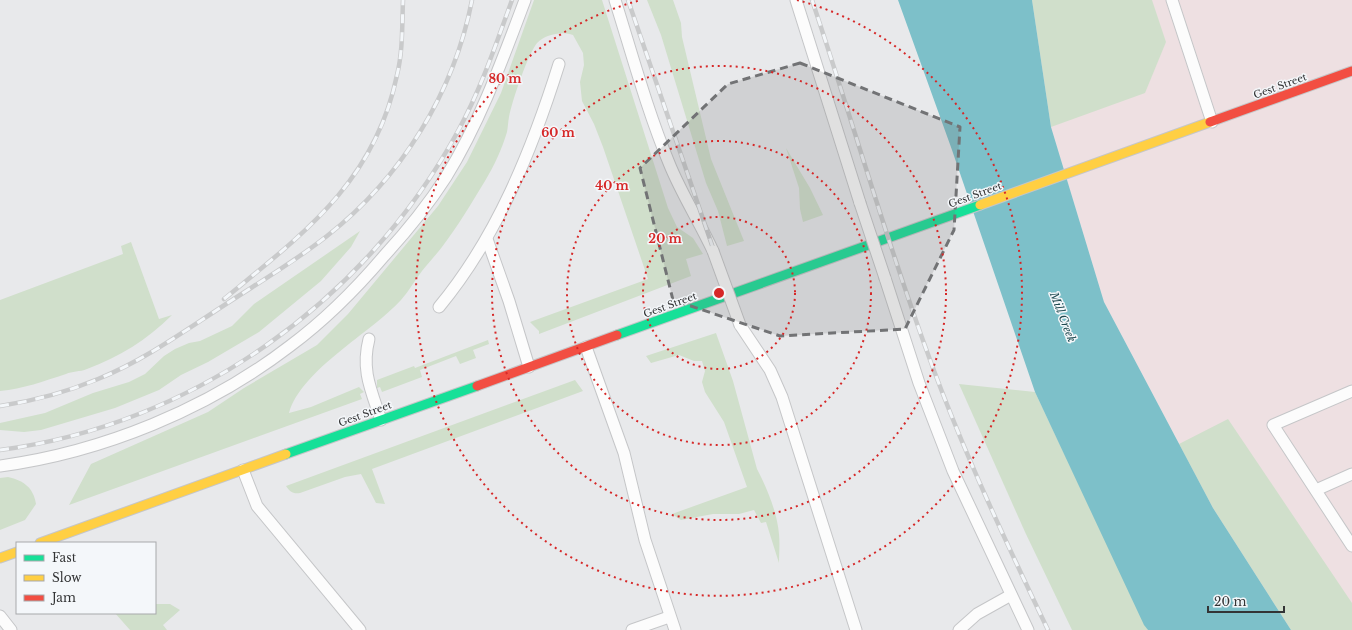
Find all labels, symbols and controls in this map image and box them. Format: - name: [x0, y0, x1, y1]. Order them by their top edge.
- street label: Gest Street: [1252, 70, 1309, 102]
- text: 80 m: [488, 71, 522, 86]
- text: 60 m: [541, 125, 576, 140]
- text: 40 m: [595, 178, 629, 193]
- street label: Gest Street: [947, 179, 1004, 211]
- text: 20 m: [648, 231, 682, 246]
- centre of rings: [712, 286, 726, 300]
- street label: Gest Street: [642, 289, 699, 321]
- water label: Mill Creek: [1047, 289, 1079, 344]
- street label: Gest Street: [337, 398, 394, 430]
- legend: [16, 542, 156, 614]
- text: Fast: [52, 550, 77, 565]
- text: Slow: [52, 570, 82, 585]
- scale bar: [1208, 588, 1284, 614]
- text: Jam: [50, 590, 76, 605]
- text: 20 m: [1214, 594, 1246, 609]

